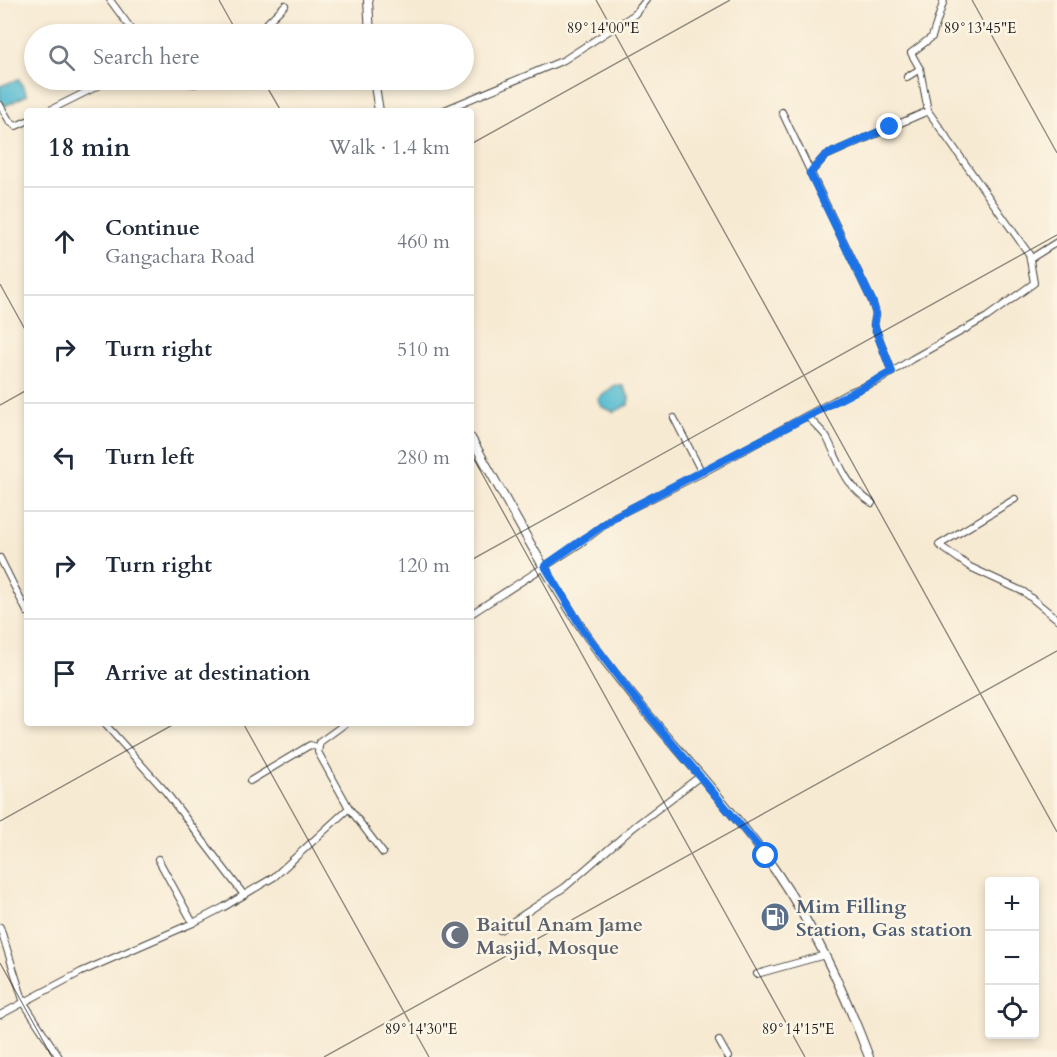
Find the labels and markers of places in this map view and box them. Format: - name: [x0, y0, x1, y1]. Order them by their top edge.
- place label: Mim Filling Station, Gas station: [796, 893, 972, 943]
- fuel station icon: Mim Filling Station, Gas station: [759, 901, 791, 933]
- place label: Baitul Anam Jame Masjid, Mosque: [476, 911, 643, 961]
- mosque icon: Baitul Anam Jame Masjid, Mosque: [439, 919, 471, 951]

